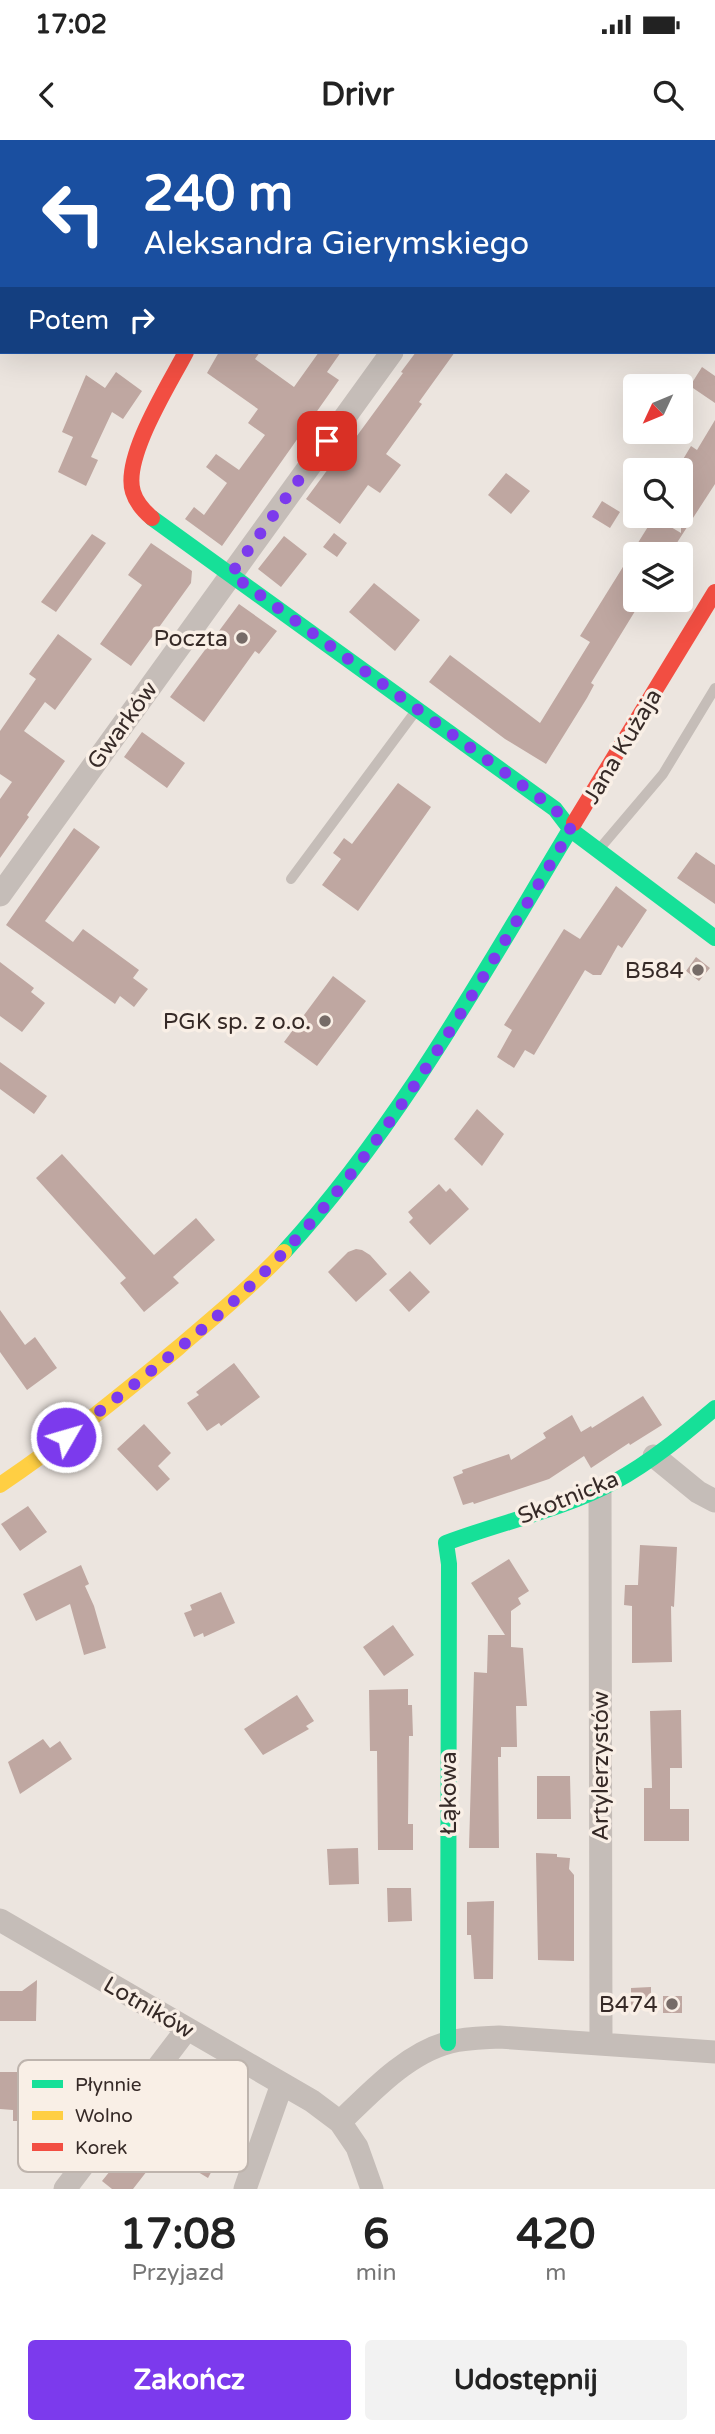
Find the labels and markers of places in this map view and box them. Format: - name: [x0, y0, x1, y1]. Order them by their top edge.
- pin: [297, 411, 357, 471]
- place label: Poczta: [153, 625, 228, 653]
- marker: Poczta: [234, 630, 250, 646]
- place label: B584: [625, 957, 684, 985]
- marker: B584: [690, 962, 706, 978]
- place label: PGK sp. z o.o.: [163, 1008, 311, 1036]
- marker: PGK sp. z o.o.: [317, 1013, 333, 1029]
- place label: B474: [599, 1991, 658, 2019]
- marker: B474: [664, 1996, 680, 2012]

